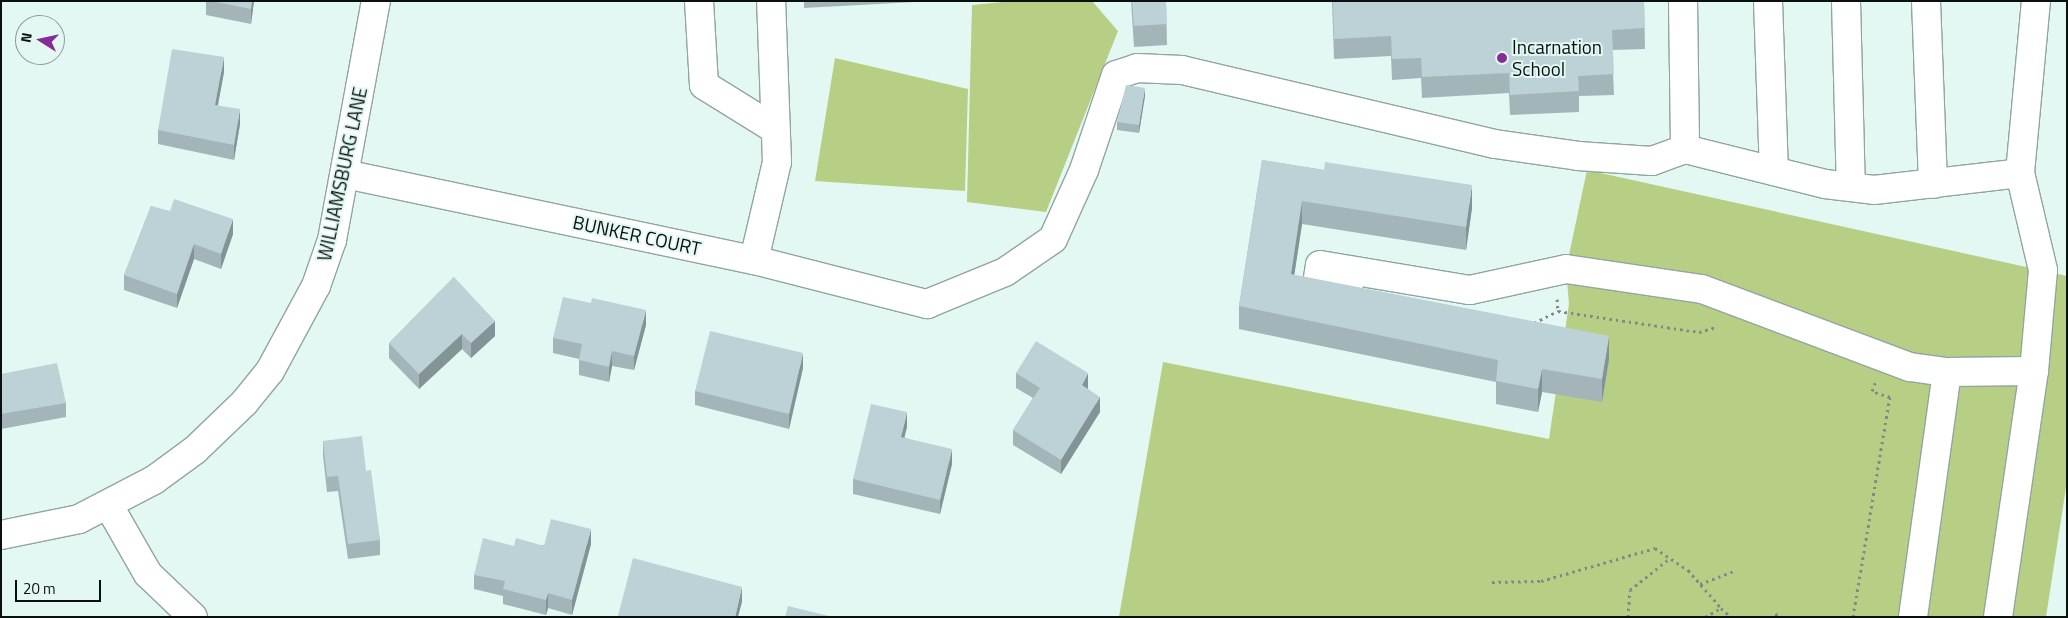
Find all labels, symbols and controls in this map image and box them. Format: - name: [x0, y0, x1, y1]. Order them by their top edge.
- north arrow: [15, 15, 65, 65]
- text: N: [15, 31, 37, 44]
- place label: Incarnation School: [1512, 36, 1602, 80]
- marker: Incarnation School: [1496, 52, 1508, 64]
- street label: WILLIAMSBURG LANE: [312, 85, 372, 263]
- street label: BUNKER COURT: [571, 210, 703, 260]
- scale bar: [18, 570, 104, 602]
- text: 20 m: [23, 577, 56, 600]

